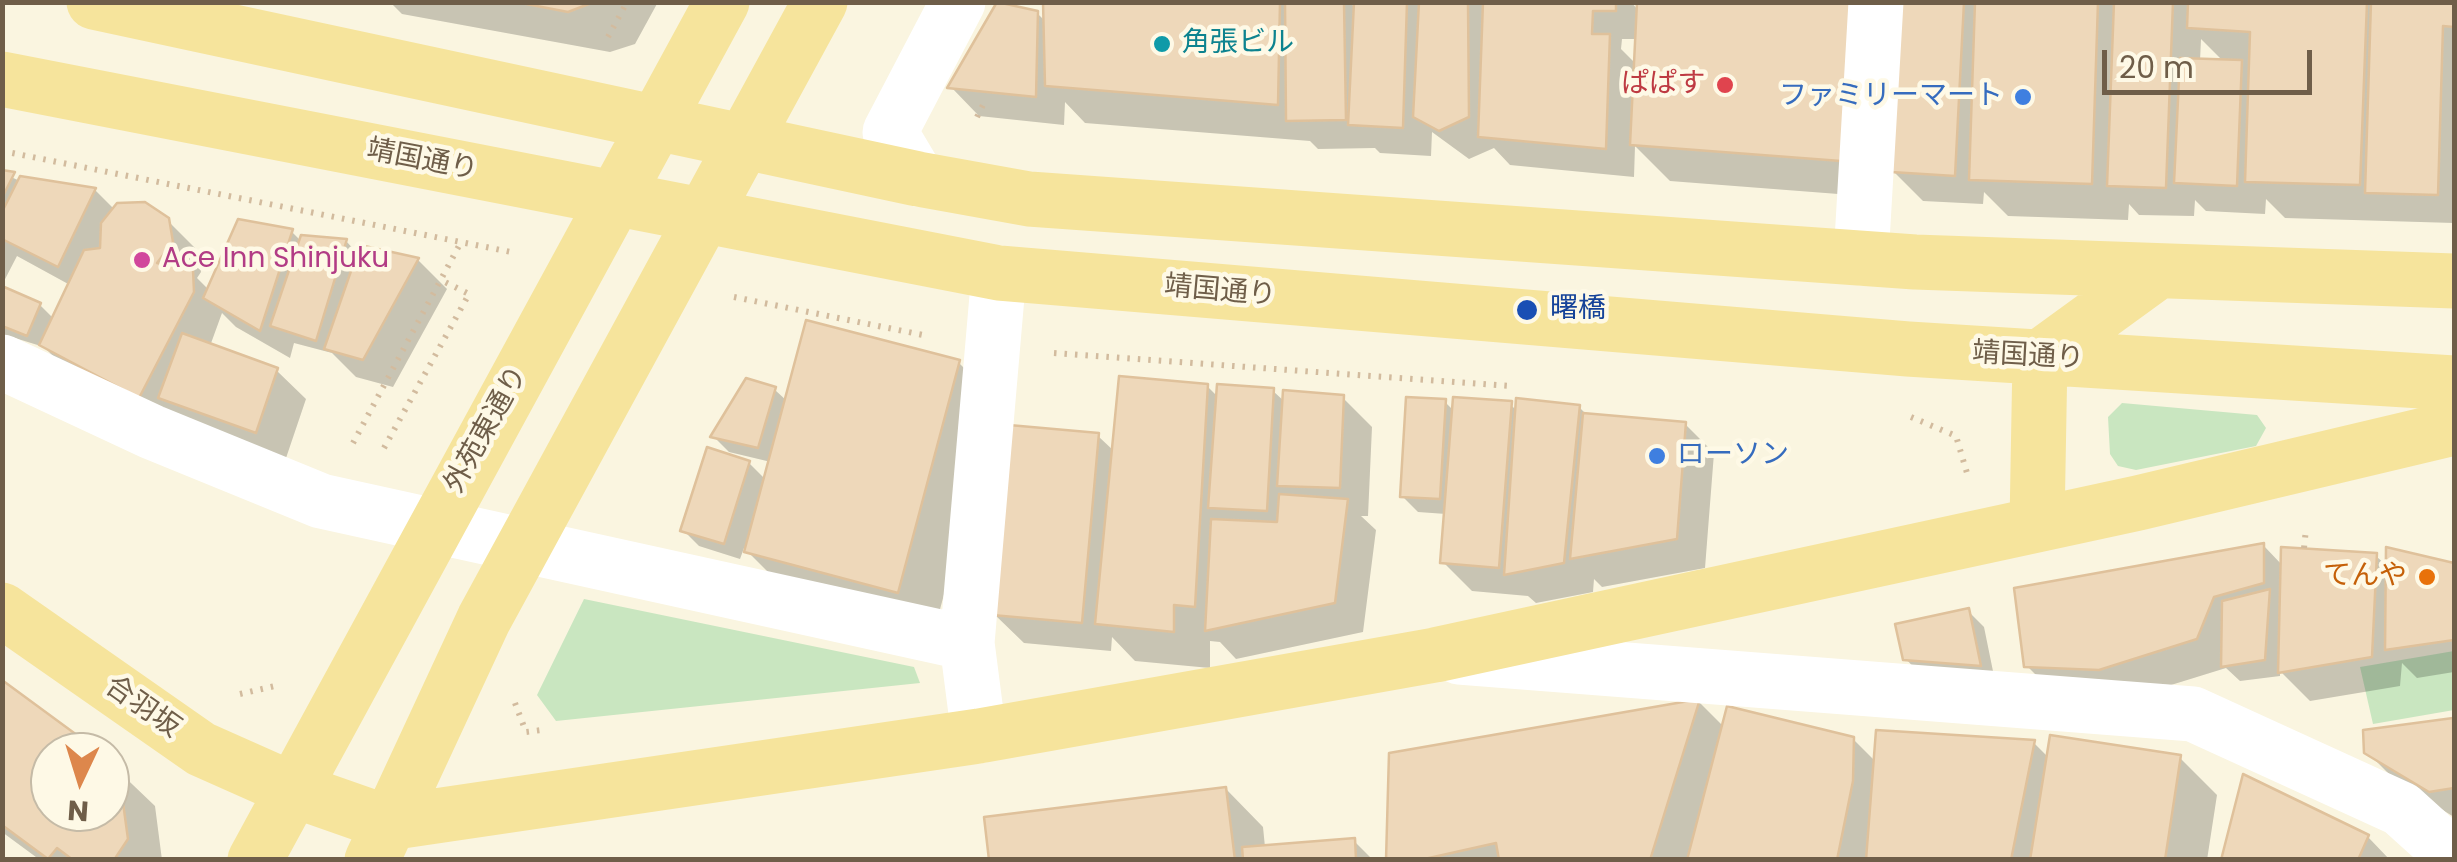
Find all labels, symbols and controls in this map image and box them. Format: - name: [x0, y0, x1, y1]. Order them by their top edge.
- place label: 角張ビル: [1182, 27, 1294, 61]
- scale bar: [2107, 30, 2317, 92]
- marker: 角張ビル: [1151, 33, 1173, 55]
- text: 20 m: [2119, 46, 2194, 89]
- place label: ぱぱす: [1621, 68, 1705, 102]
- marker: ぱぱす: [1714, 74, 1736, 96]
- place label: ファミリーマート: [1779, 80, 2003, 114]
- marker: ファミリーマート: [2012, 86, 2034, 108]
- street label: 靖国通り: [364, 134, 480, 188]
- place label: Ace Inn Shinjuku: [162, 243, 389, 277]
- marker: Ace Inn Shinjuku: [131, 249, 153, 271]
- street label: 靖国通り: [1163, 270, 1277, 314]
- place label: 曙橋: [1550, 293, 1606, 327]
- marker: 曙橋: [1514, 297, 1540, 323]
- street label: 靖国通り: [1971, 337, 2085, 377]
- street label: 外苑東通り: [438, 361, 536, 499]
- place label: ローソン: [1677, 439, 1789, 473]
- marker: ローソン: [1646, 445, 1668, 467]
- place label: てんや: [2323, 560, 2407, 594]
- marker: てんや: [2416, 566, 2438, 588]
- street label: 合羽坂: [98, 670, 186, 746]
- north arrow: [30, 732, 130, 832]
- text: N: [66, 790, 90, 831]

